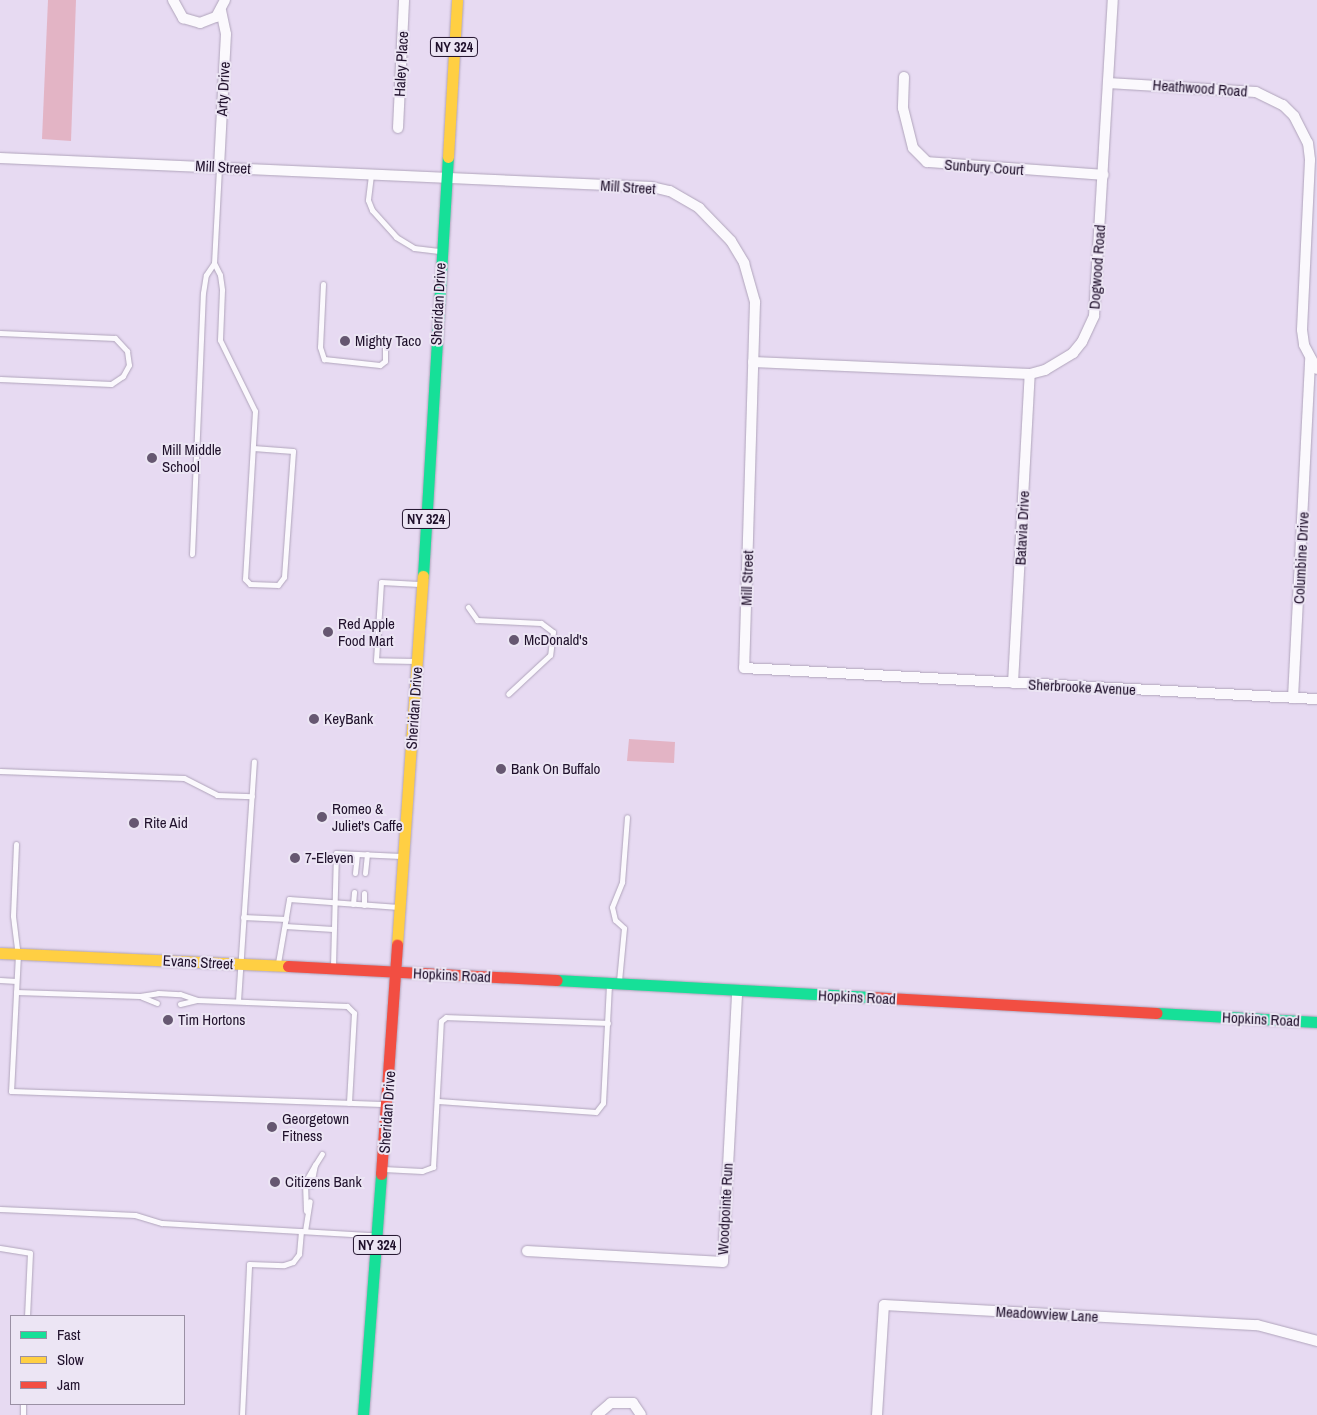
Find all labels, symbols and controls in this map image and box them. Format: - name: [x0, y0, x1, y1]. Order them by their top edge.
- street label: Haley Place: [390, 31, 412, 97]
- road number: NY 324: [429, 36, 479, 58]
- street label: Arty Drive: [213, 61, 233, 117]
- street label: Heathwood Road: [1152, 76, 1248, 100]
- street label: Sunbury Court: [944, 155, 1024, 179]
- street label: Mill Street: [195, 157, 251, 177]
- street label: Mill Street: [600, 176, 656, 198]
- street label: Dogwood Road: [1085, 224, 1109, 310]
- street label: Sheridan Drive: [427, 262, 449, 346]
- place label: Mighty Taco: [355, 332, 422, 350]
- marker: Mighty Taco: [339, 335, 351, 347]
- place label: Mill Middle School: [162, 440, 221, 475]
- marker: Mill Middle School: [146, 452, 158, 464]
- street label: Batavia Drive: [1011, 490, 1033, 566]
- road number: NY 324: [401, 508, 451, 530]
- street label: Columbine Drive: [1290, 511, 1312, 605]
- street label: Mill Street: [737, 550, 757, 606]
- place label: Red Apple Food Mart: [338, 614, 395, 649]
- marker: Red Apple Food Mart: [322, 626, 334, 638]
- place label: McDonald's: [524, 631, 588, 649]
- marker: McDonald's: [508, 634, 520, 646]
- street label: Sheridan Drive: [402, 666, 426, 750]
- street label: Sherbrooke Avenue: [1027, 675, 1137, 699]
- place label: KeyBank: [324, 710, 373, 728]
- marker: KeyBank: [308, 713, 320, 725]
- place label: Bank On Buffalo: [511, 760, 600, 778]
- marker: Bank On Buffalo: [495, 763, 507, 775]
- place label: Romeo & Juliet's Caffe: [332, 799, 403, 834]
- marker: Romeo & Juliet's Caffe: [316, 811, 328, 823]
- place label: Rite Aid: [144, 814, 188, 832]
- marker: Rite Aid: [128, 817, 140, 829]
- place label: 7-Eleven: [305, 849, 354, 867]
- marker: 7-Eleven: [289, 852, 301, 864]
- street label: Evans Street: [162, 951, 234, 973]
- street label: Hopkins Road: [413, 964, 491, 986]
- street label: Hopkins Road: [818, 986, 896, 1008]
- street label: Hopkins Road: [1222, 1008, 1300, 1030]
- place label: Tim Hortons: [178, 1011, 245, 1029]
- marker: Tim Hortons: [162, 1014, 174, 1026]
- street label: Sheridan Drive: [375, 1070, 399, 1154]
- place label: Georgetown Fitness: [282, 1109, 349, 1144]
- marker: Georgetown Fitness: [266, 1121, 278, 1133]
- street label: Woodpointe Run: [714, 1163, 736, 1255]
- place label: Citizens Bank: [285, 1173, 362, 1191]
- marker: Citizens Bank: [269, 1176, 281, 1188]
- road number: NY 324: [352, 1234, 402, 1256]
- street label: Meadowview Lane: [995, 1302, 1099, 1326]
- legend: [10, 1315, 185, 1405]
- text: Fast: [57, 1324, 80, 1345]
- text: Slow: [57, 1349, 84, 1370]
- text: Jam: [57, 1374, 80, 1395]

